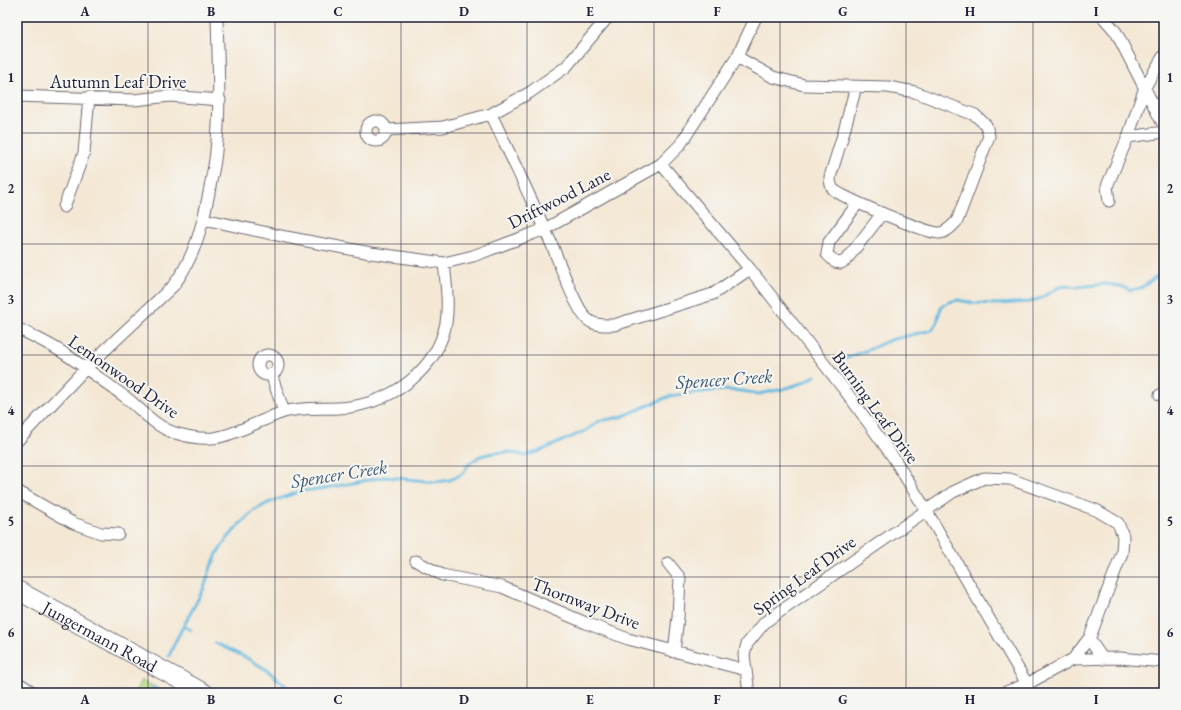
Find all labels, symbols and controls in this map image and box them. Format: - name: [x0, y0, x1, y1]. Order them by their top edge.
- text: A: [79, 3, 90, 20]
- text: B: [207, 3, 215, 20]
- text: C: [333, 3, 343, 20]
- text: D: [459, 3, 469, 20]
- text: E: [586, 3, 594, 20]
- text: F: [713, 3, 721, 20]
- text: G: [838, 3, 848, 20]
- text: H: [965, 3, 976, 20]
- text: I: [1094, 3, 1099, 20]
- text: 1: [8, 69, 15, 86]
- text: 1: [1167, 69, 1174, 86]
- street label: Autumn Leaf Drive: [49, 70, 186, 93]
- street label: Driftwood Lane: [504, 162, 614, 234]
- text: 2: [8, 180, 15, 197]
- text: 2: [1167, 180, 1174, 197]
- text: 3: [8, 291, 15, 308]
- text: 3: [1167, 291, 1174, 308]
- street label: Lemonwood Drive: [64, 329, 184, 423]
- street label: Burning Leaf Drive: [827, 346, 925, 468]
- water label: Spencer Creek: [674, 363, 774, 395]
- text: 4: [8, 402, 15, 419]
- text: 4: [1167, 402, 1174, 419]
- water label: Spencer Creek: [288, 454, 389, 494]
- text: 5: [8, 513, 14, 530]
- text: 5: [1167, 513, 1173, 530]
- street label: Spring Leaf Drive: [748, 530, 860, 620]
- street label: Thornway Drive: [529, 572, 643, 634]
- street label: Jungermann Road: [37, 594, 162, 677]
- text: 6: [8, 624, 15, 641]
- text: 6: [1167, 624, 1174, 641]
- text: A: [79, 691, 90, 708]
- text: B: [207, 691, 215, 708]
- text: C: [333, 691, 343, 708]
- text: D: [459, 691, 469, 708]
- text: E: [586, 691, 594, 708]
- text: F: [713, 691, 721, 708]
- text: G: [838, 691, 848, 708]
- text: H: [965, 691, 976, 708]
- text: I: [1094, 691, 1099, 708]

